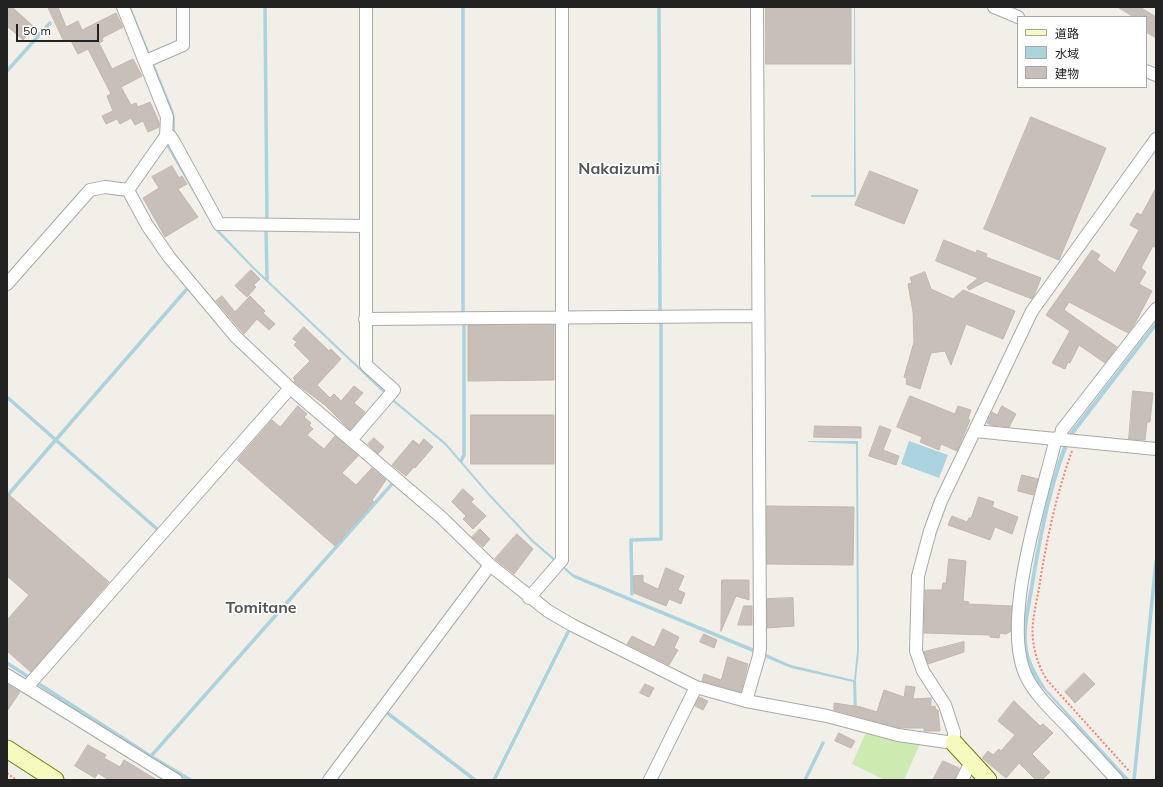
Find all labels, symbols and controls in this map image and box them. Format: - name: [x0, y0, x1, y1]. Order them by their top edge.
- scale bar: [18, 16, 101, 42]
- legend: [1017, 16, 1147, 88]
- text: 50 m: [23, 23, 51, 38]
- text: 道路: [1055, 26, 1079, 41]
- text: 水域: [1055, 46, 1079, 61]
- text: 建物: [1055, 66, 1079, 81]
- district label: Nakaizumi: [578, 159, 660, 179]
- district label: Tomitane: [225, 598, 297, 618]

